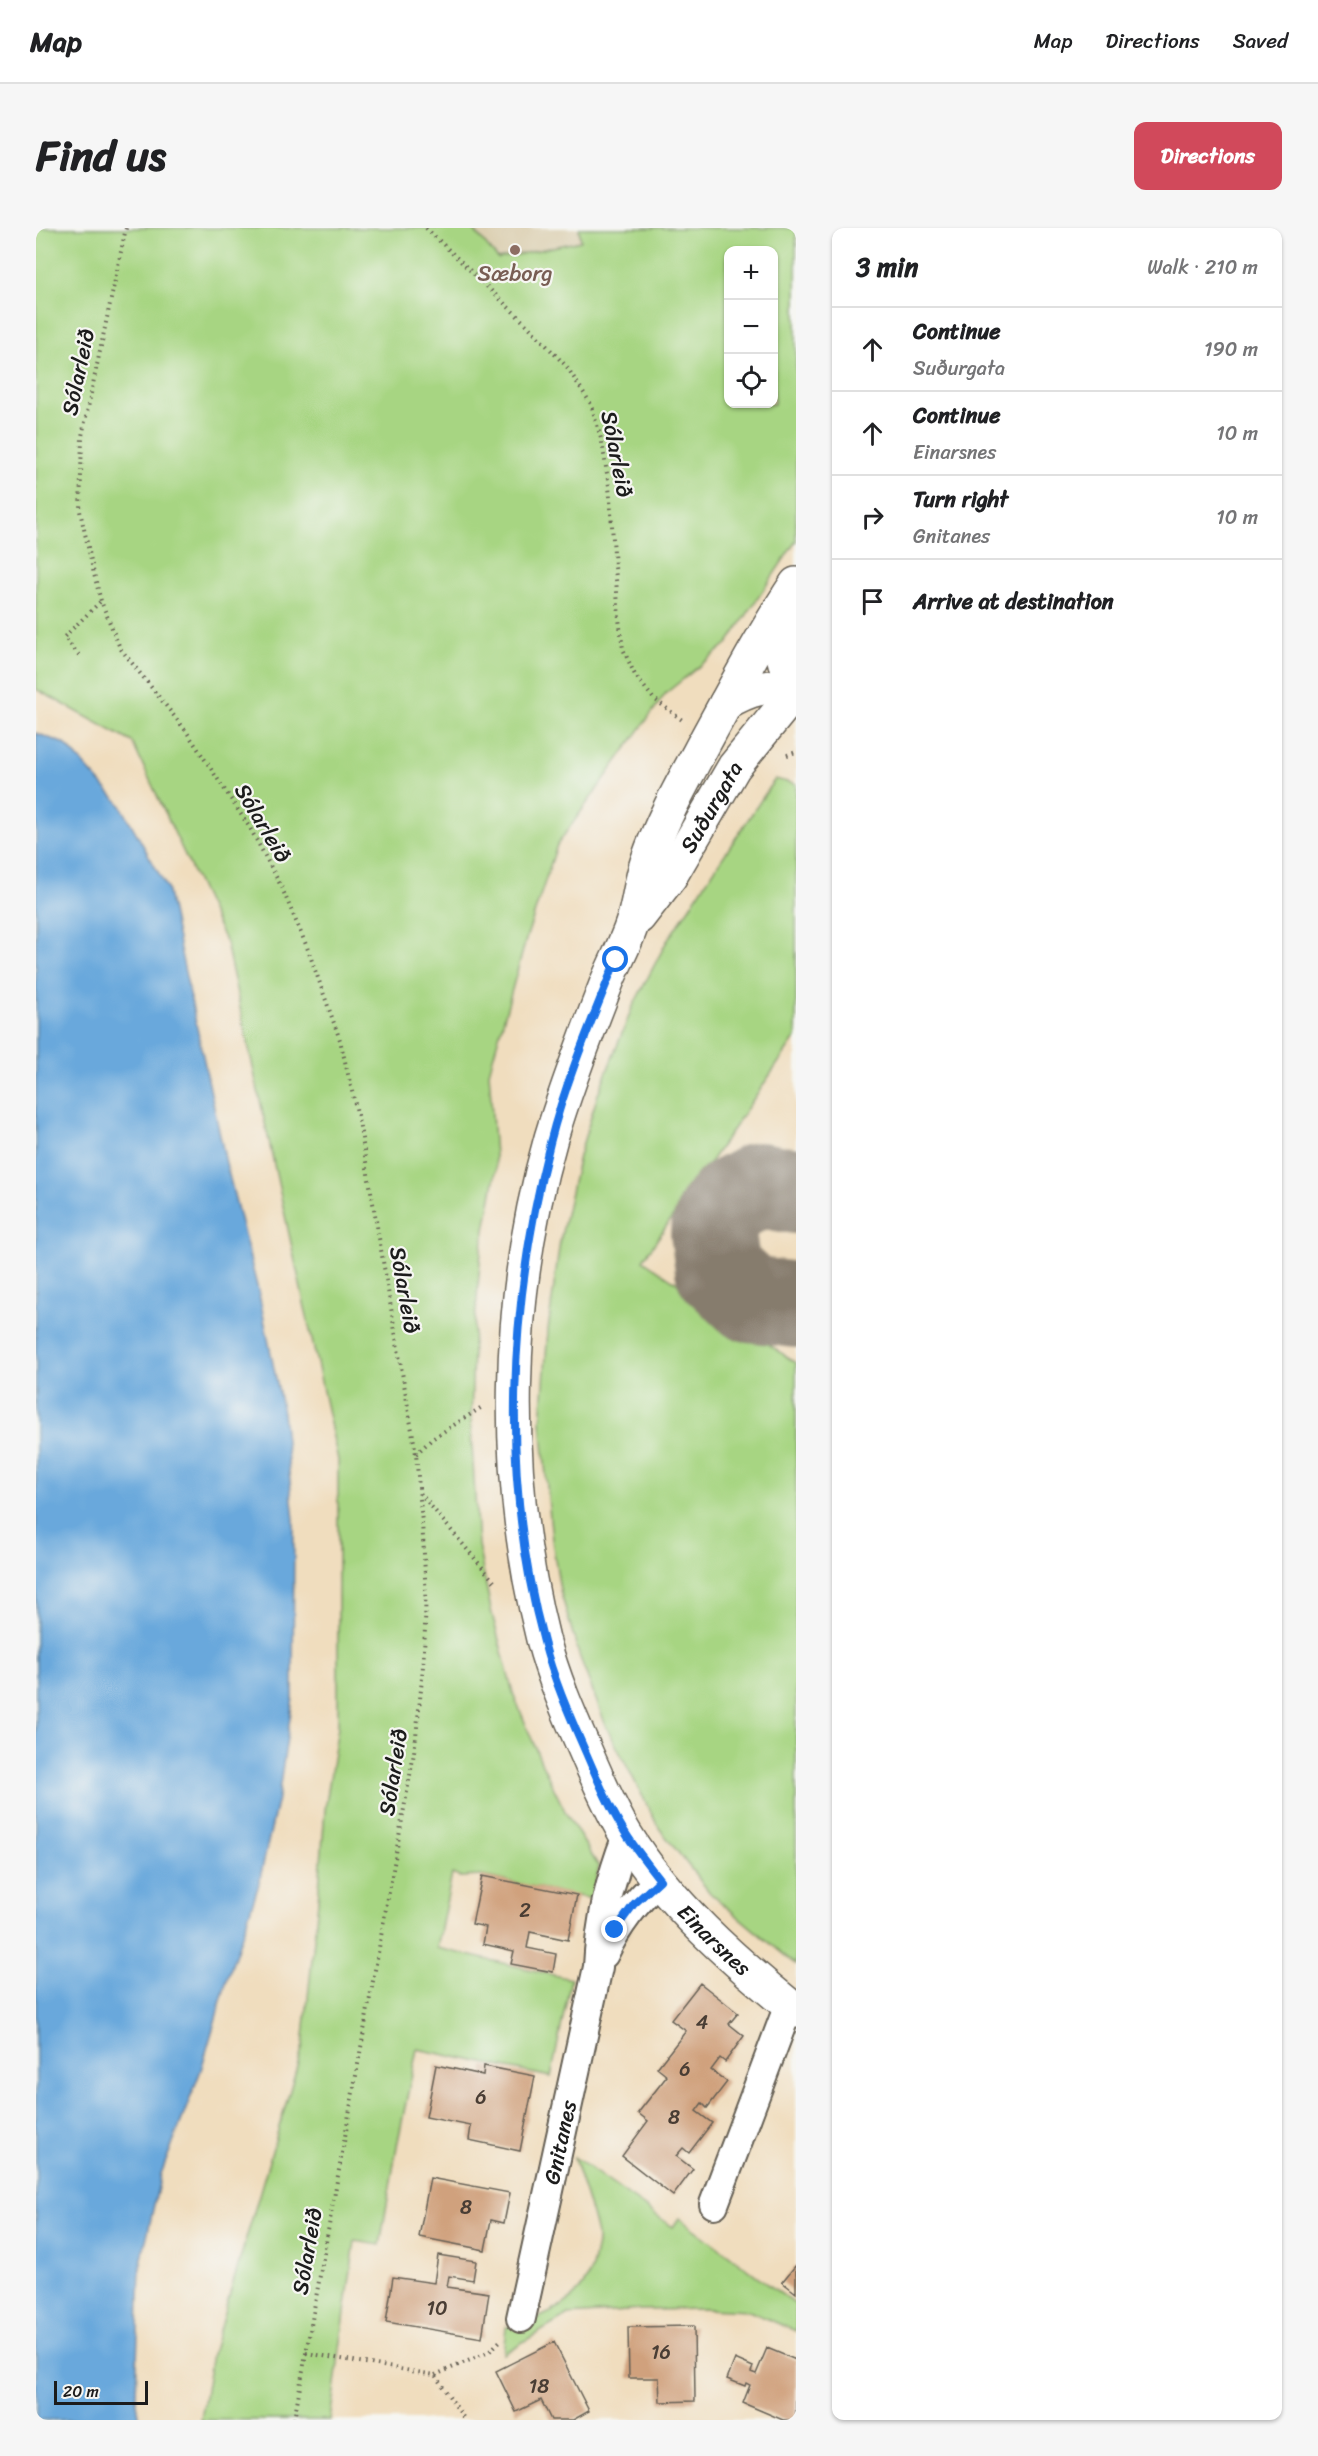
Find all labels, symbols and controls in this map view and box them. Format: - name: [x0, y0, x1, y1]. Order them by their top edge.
- text: Map: [30, 17, 82, 66]
- text: Map: [1034, 22, 1072, 60]
- text: Directions: [1105, 22, 1200, 60]
- text: Saved: [1233, 22, 1288, 60]
- text: Find us: [36, 119, 166, 193]
- button: Directions: [1134, 122, 1282, 190]
- marker: Sæborg: [508, 243, 522, 257]
- text: 3 min: [856, 244, 918, 290]
- map controls: [724, 246, 778, 408]
- button: +: [724, 246, 778, 300]
- text: Walk · 210 m: [1147, 250, 1258, 285]
- place label: Sæborg: [477, 254, 553, 293]
- button: −: [724, 300, 778, 354]
- text: Continue: [913, 312, 1001, 351]
- street label: Sólarleið: [50, 325, 106, 419]
- text: 190 m: [1204, 332, 1258, 367]
- icon: ahead: [856, 333, 889, 366]
- text: Suðurgata: [913, 351, 1005, 386]
- button: locate: [724, 354, 778, 408]
- text: Continue: [913, 396, 1001, 435]
- street label: Sólarleið: [589, 407, 645, 501]
- text: 10 m: [1216, 416, 1258, 451]
- icon: ahead: [856, 417, 889, 450]
- text: Einarsnes: [913, 435, 996, 470]
- text: Turn right: [913, 480, 1008, 519]
- text: 10 m: [1216, 500, 1258, 535]
- icon: right: [856, 501, 889, 534]
- text: Gnitanes: [913, 519, 990, 554]
- text: Arrive at destination: [913, 582, 1114, 621]
- icon: arrive: [856, 585, 889, 618]
- street label: Suðurgata: [669, 753, 753, 860]
- street label: Sólarleið: [224, 775, 302, 871]
- route start: [602, 946, 628, 972]
- street label: Sólarleið: [378, 1243, 432, 1337]
- street label: Sólarleið: [367, 1726, 419, 1818]
- house number: 2: [519, 1893, 531, 1928]
- street label: Einarsnes: [668, 1894, 762, 1986]
- route end: [601, 1916, 627, 1942]
- house number: 4: [696, 2005, 708, 2040]
- house number: 6: [679, 2052, 691, 2087]
- house number: 6: [475, 2080, 487, 2115]
- street label: Gnitanes: [531, 2096, 588, 2188]
- house number: 8: [668, 2100, 680, 2135]
- house number: 8: [460, 2190, 472, 2225]
- street label: Sólarleið: [280, 2204, 334, 2298]
- house number: 10: [426, 2291, 448, 2326]
- house number: 16: [651, 2335, 671, 2370]
- house number: 18: [529, 2369, 549, 2404]
- text: 20 m: [63, 2377, 99, 2406]
- scale bar: [54, 2378, 148, 2406]

